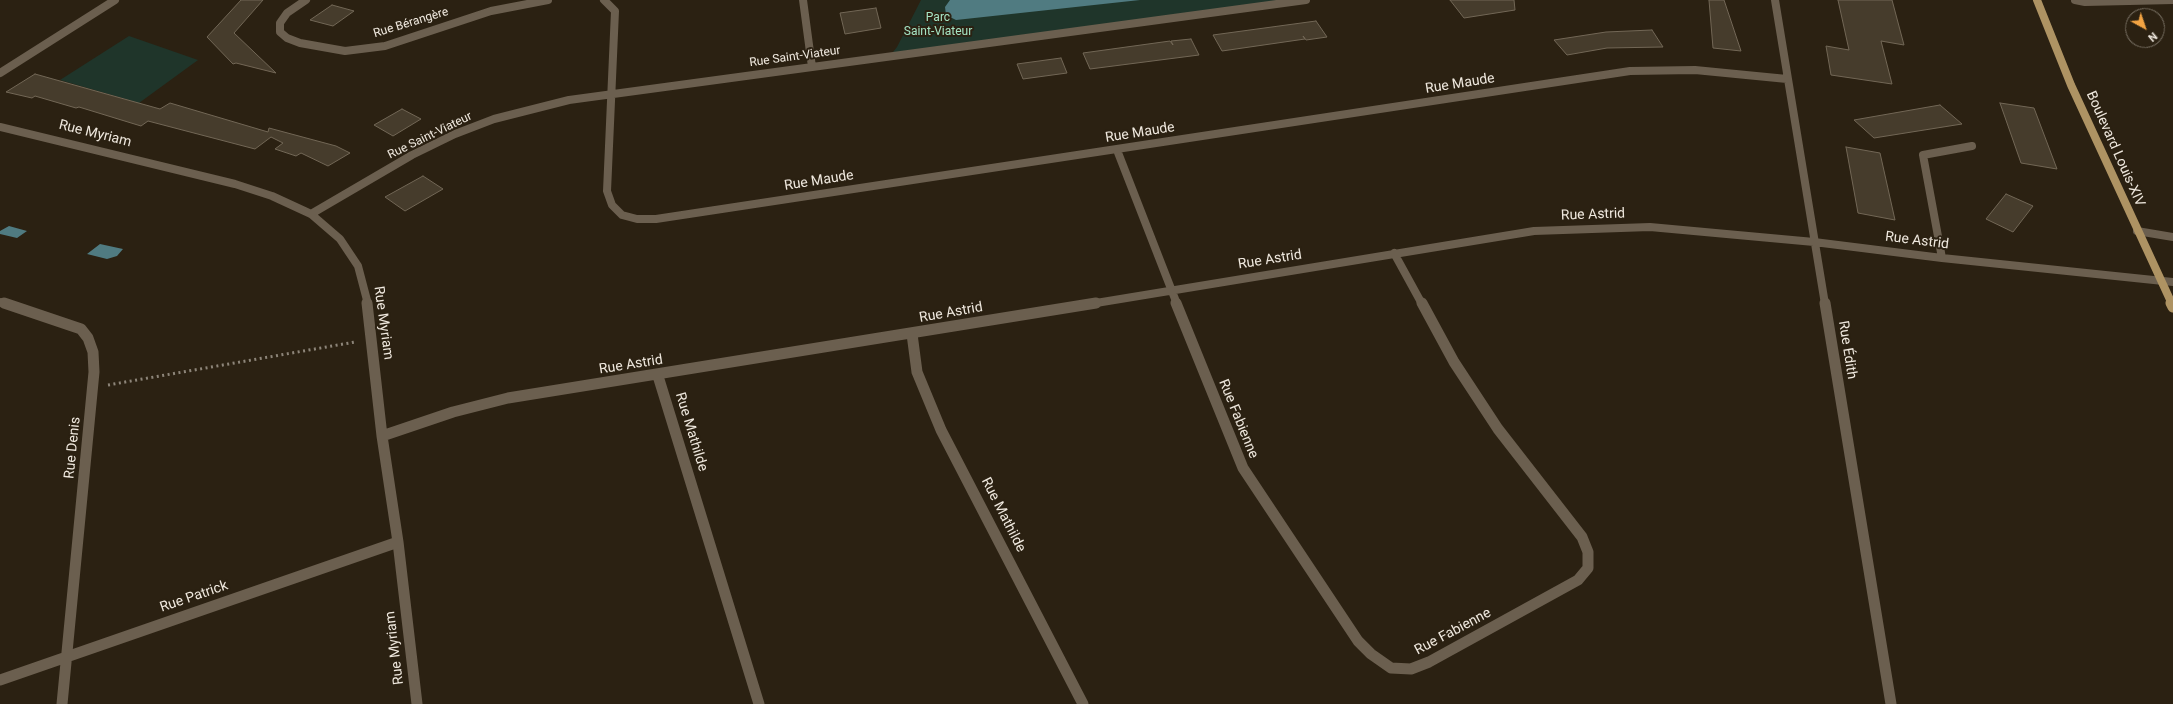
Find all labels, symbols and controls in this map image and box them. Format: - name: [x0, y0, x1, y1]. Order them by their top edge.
- street label: Rue Bérangère: [372, 5, 450, 41]
- north arrow: [2125, 8, 2165, 48]
- park label: Parc Saint-Viateur: [904, 11, 972, 39]
- text: N: [2145, 29, 2160, 44]
- street label: Rue Saint-Viateur: [749, 43, 841, 71]
- street label: Rue Maude: [1424, 70, 1496, 98]
- street label: Boulevard Louis-XIV: [2082, 89, 2148, 209]
- street label: Rue Saint-Viateur: [386, 109, 474, 163]
- street label: Rue Myriam: [57, 117, 133, 151]
- street label: Rue Maude: [1104, 119, 1176, 147]
- street label: Rue Maude: [783, 167, 855, 195]
- street label: Rue Astrid: [1561, 205, 1625, 225]
- street label: Rue Astrid: [1884, 229, 1950, 253]
- street label: Rue Astrid: [1237, 247, 1303, 273]
- street label: Rue Myriam: [370, 285, 396, 361]
- street label: Rue Astrid: [918, 299, 984, 327]
- street label: Rue Édith: [1834, 320, 1860, 380]
- street label: Rue Astrid: [598, 352, 664, 378]
- street label: Rue Fabienne: [1214, 377, 1262, 461]
- street label: Rue Mathilde: [671, 391, 711, 473]
- street label: Rue Denis: [61, 416, 85, 480]
- street label: Rue Mathilde: [977, 475, 1029, 555]
- street label: Rue Patrick: [158, 578, 230, 616]
- street label: Rue Fabienne: [1412, 605, 1494, 659]
- street label: Rue Myriam: [382, 610, 408, 686]

